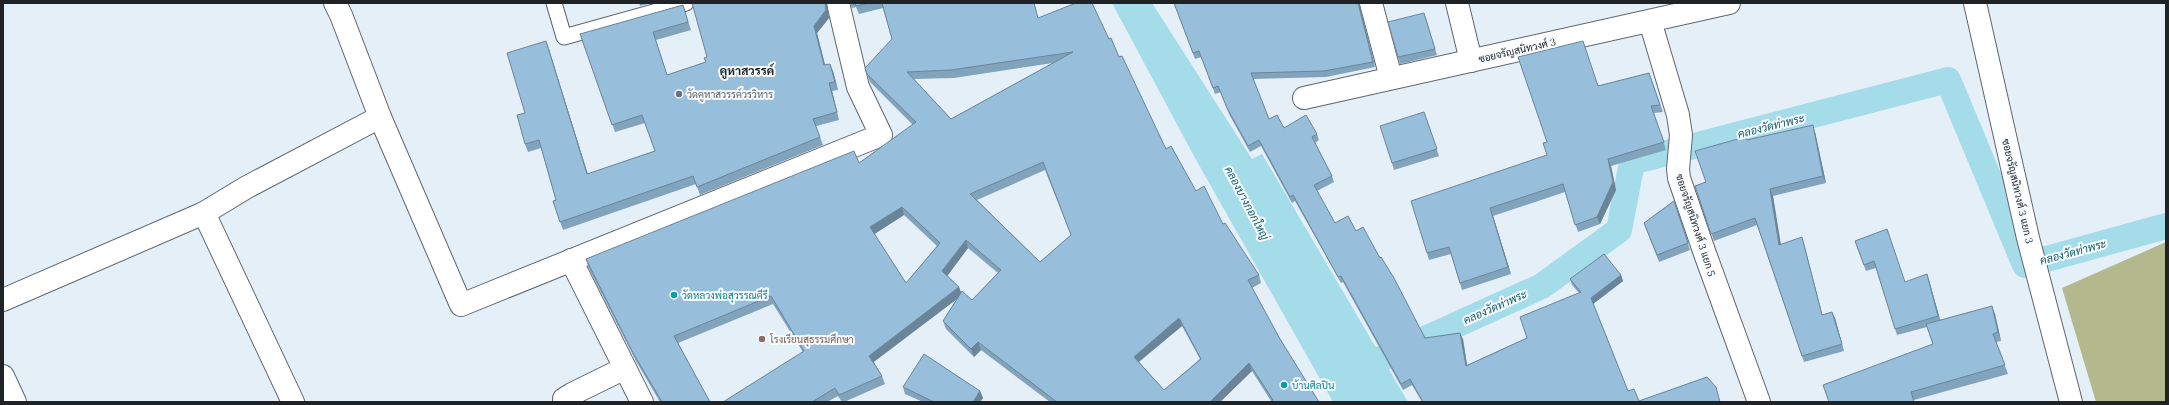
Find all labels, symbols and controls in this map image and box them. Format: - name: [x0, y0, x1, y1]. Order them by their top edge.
- street label: ซอยจรัญสนิทวงศ์ 3: [1477, 34, 1558, 66]
- district label: คูหาสวรรค์: [720, 63, 775, 79]
- place label: วัดคูหาสวรรค์วรวิหาร: [687, 87, 773, 102]
- marker: วัดคูหาสวรรค์วรวิหาร: [674, 89, 684, 99]
- water label: คลองวัดท่าพระ: [1736, 111, 1806, 141]
- street label: ซอยจรัญสนิทวงศ์ 3 แยก 3: [1999, 137, 2037, 245]
- water label: คลองบางกอกใหญ่: [1222, 163, 1274, 243]
- street label: ซอยจรัญสนิทวงศ์ 3 แยก 5: [1673, 172, 1719, 278]
- water label: คลองวัดท่าพระ: [2038, 236, 2108, 268]
- water label: คลองวัดท่าพระ: [1461, 287, 1529, 327]
- place label: วัดหลวงพ่อสุวรรณคีรี: [682, 289, 768, 303]
- marker: วัดหลวงพ่อสุวรรณคีรี: [669, 290, 679, 300]
- place label: โรงเรียนสุธรรมศึกษา: [769, 333, 854, 347]
- marker: โรงเรียนสุธรรมศึกษา: [757, 334, 767, 344]
- place label: บ้านศิลปิน: [1292, 379, 1334, 392]
- marker: บ้านศิลปิน: [1279, 380, 1289, 390]

